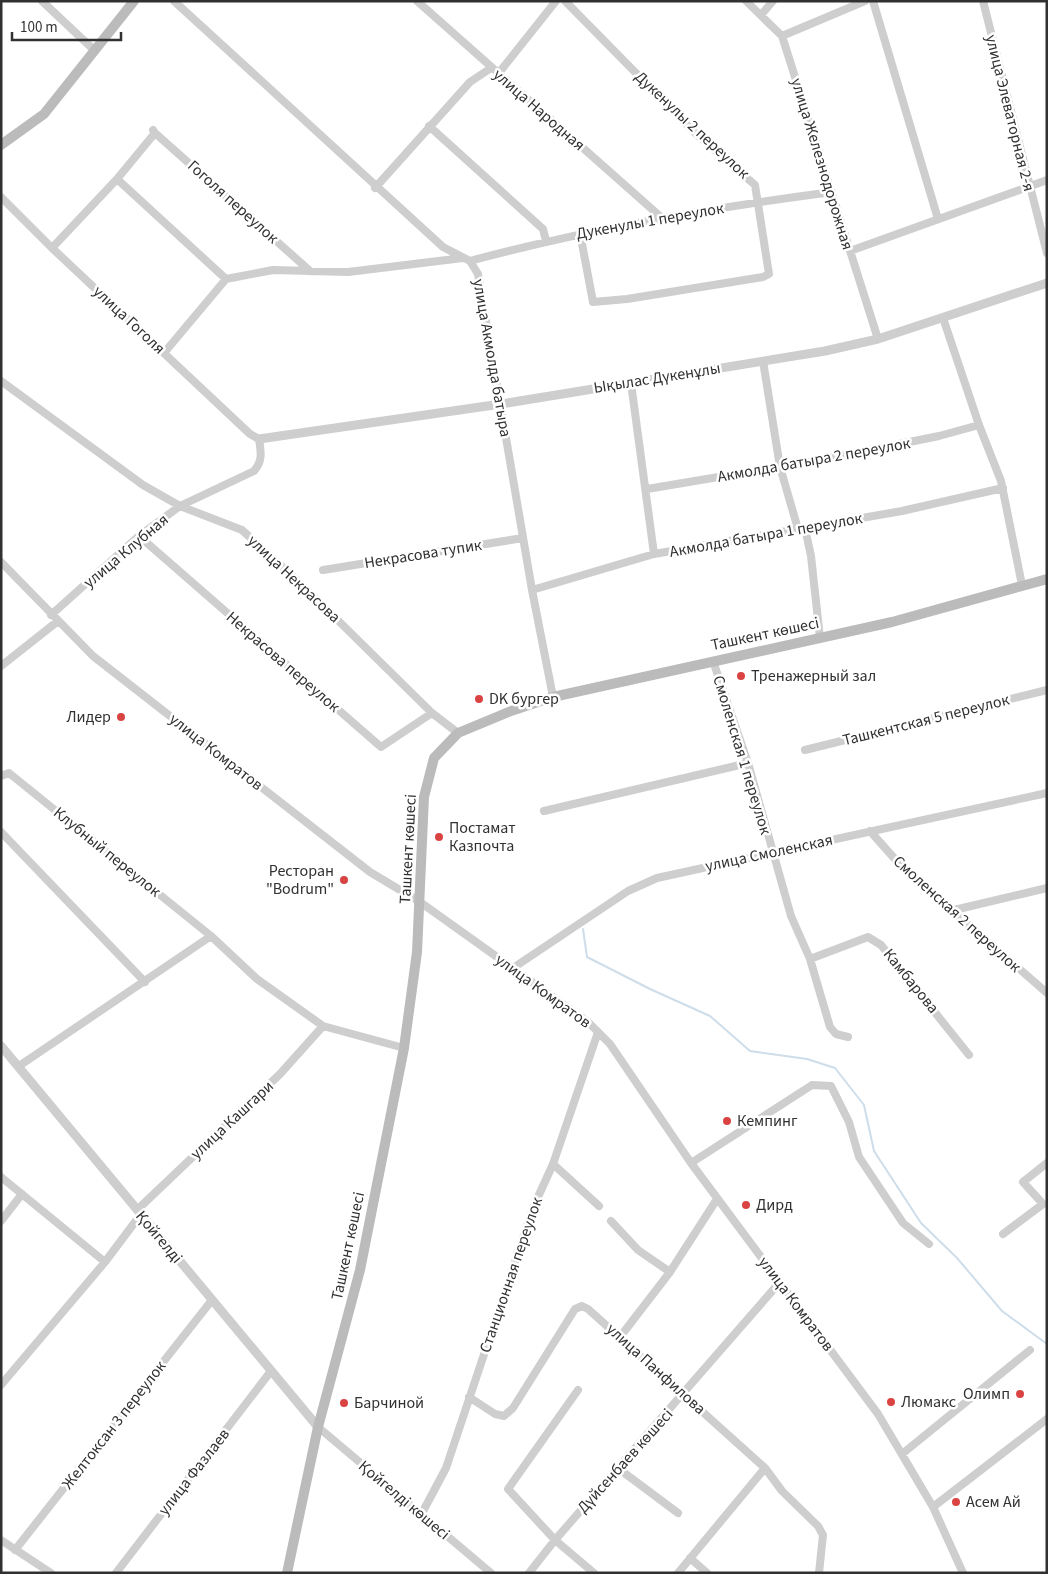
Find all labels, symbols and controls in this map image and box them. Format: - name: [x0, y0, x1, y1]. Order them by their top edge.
- scale bar: [12, 10, 121, 42]
- text: 100 m: [20, 17, 58, 38]
- street label: улица Элеваторная 2-я: [980, 32, 1040, 194]
- street label: улица Народная: [488, 64, 590, 156]
- street label: Дукенулы 2 переулок: [630, 66, 754, 184]
- street label: улица Железнодорожная: [785, 75, 859, 253]
- street label: Гоголя переулок: [183, 155, 283, 249]
- street label: Дукенулы 1 переулок: [574, 197, 726, 245]
- street label: улица Акмолда батыра: [467, 277, 517, 439]
- street label: улица Гоголя: [88, 281, 170, 359]
- street label: Ықылас Дүкенұлы: [592, 357, 722, 399]
- street label: Акмолда батыра 2 переулок: [716, 432, 912, 488]
- street label: Акмолда батыра 1 переулок: [668, 507, 864, 563]
- street label: улица Клубная: [79, 509, 173, 593]
- street label: улица Некрасова: [243, 530, 345, 628]
- street label: Некрасова тупик: [363, 534, 483, 574]
- street label: Некрасова переулок: [221, 606, 345, 718]
- street label: Ташкент көшесі: [709, 612, 821, 656]
- place label: Тренажерный зал: [751, 665, 876, 687]
- marker: Тренажерный зал: [735, 670, 747, 682]
- street label: Смоленская 1 переулок: [707, 673, 777, 837]
- place label: DK бургер: [489, 688, 559, 710]
- street label: Ташкентская 5 переулок: [840, 689, 1012, 751]
- marker: DK бургер: [473, 693, 485, 705]
- place label: Лидер: [67, 706, 111, 728]
- street label: улица Комратов: [164, 708, 268, 796]
- marker: Лидер: [115, 711, 127, 723]
- street label: Ташкент көшесі: [394, 793, 422, 905]
- street label: Клубный переулок: [49, 802, 165, 902]
- place label: Постамат Казпочта: [449, 817, 516, 857]
- street label: улица Смоленская: [703, 829, 835, 877]
- marker: Постамат Казпочта: [433, 831, 445, 843]
- street label: Смоленская 2 переулок: [888, 851, 1026, 977]
- place label: Ресторан "Bodrum": [266, 860, 334, 900]
- marker: Ресторан "Bodrum": [338, 874, 350, 886]
- street label: Камбарова: [878, 944, 944, 1018]
- street label: улица Комратов: [491, 949, 595, 1033]
- street label: улица Кашгари: [186, 1076, 278, 1164]
- place label: Кемпинг: [737, 1110, 798, 1132]
- marker: Кемпинг: [721, 1115, 733, 1127]
- street label: Ташкент көшесі: [326, 1190, 370, 1302]
- street label: Станционная переулок: [474, 1194, 548, 1356]
- place label: Дирд: [756, 1194, 793, 1216]
- marker: Дирд: [740, 1199, 752, 1211]
- street label: Қойгелді: [130, 1206, 188, 1268]
- street label: улица Комратов: [753, 1252, 839, 1356]
- street label: улица Панфилова: [602, 1318, 710, 1420]
- street label: Желтоксан 3 переулок: [57, 1356, 171, 1494]
- place label: Олимп: [963, 1383, 1010, 1405]
- marker: Олимп: [1014, 1388, 1026, 1400]
- place label: Люмакс: [901, 1391, 956, 1413]
- place label: Барчиной: [354, 1392, 424, 1414]
- marker: Люмакс: [885, 1396, 897, 1408]
- marker: Барчиной: [338, 1397, 350, 1409]
- street label: Дүйсенбаев көшесі: [572, 1404, 678, 1518]
- street label: улица Фазлаев: [153, 1424, 235, 1520]
- street label: Қойгелді көшесі: [354, 1455, 454, 1545]
- place label: Асем Ай: [966, 1491, 1021, 1513]
- marker: Асем Ай: [950, 1496, 962, 1508]

